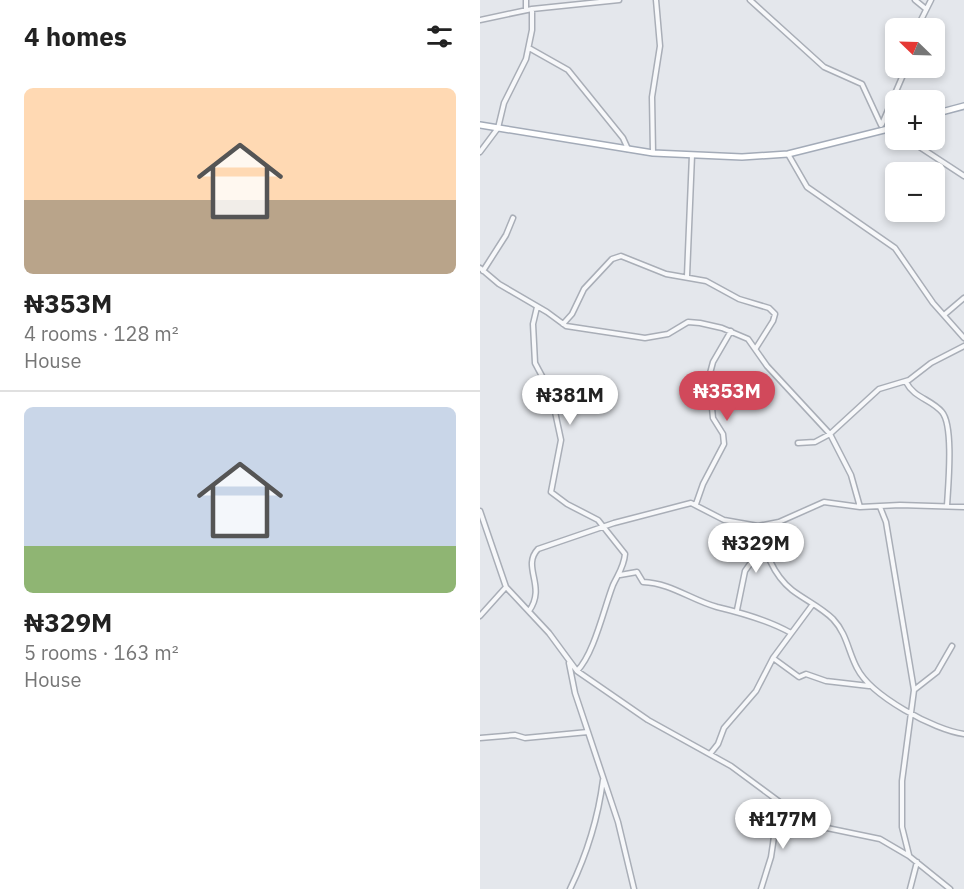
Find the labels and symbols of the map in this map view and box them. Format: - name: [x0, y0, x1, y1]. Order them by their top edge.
- north arrow: [885, 18, 945, 78]
- pin: ₦353M: [685, 371, 769, 422]
- pin: ₦381M: [528, 375, 612, 426]
- pin: ₦329M: [714, 523, 798, 574]
- pin: ₦177M: [741, 799, 825, 850]

